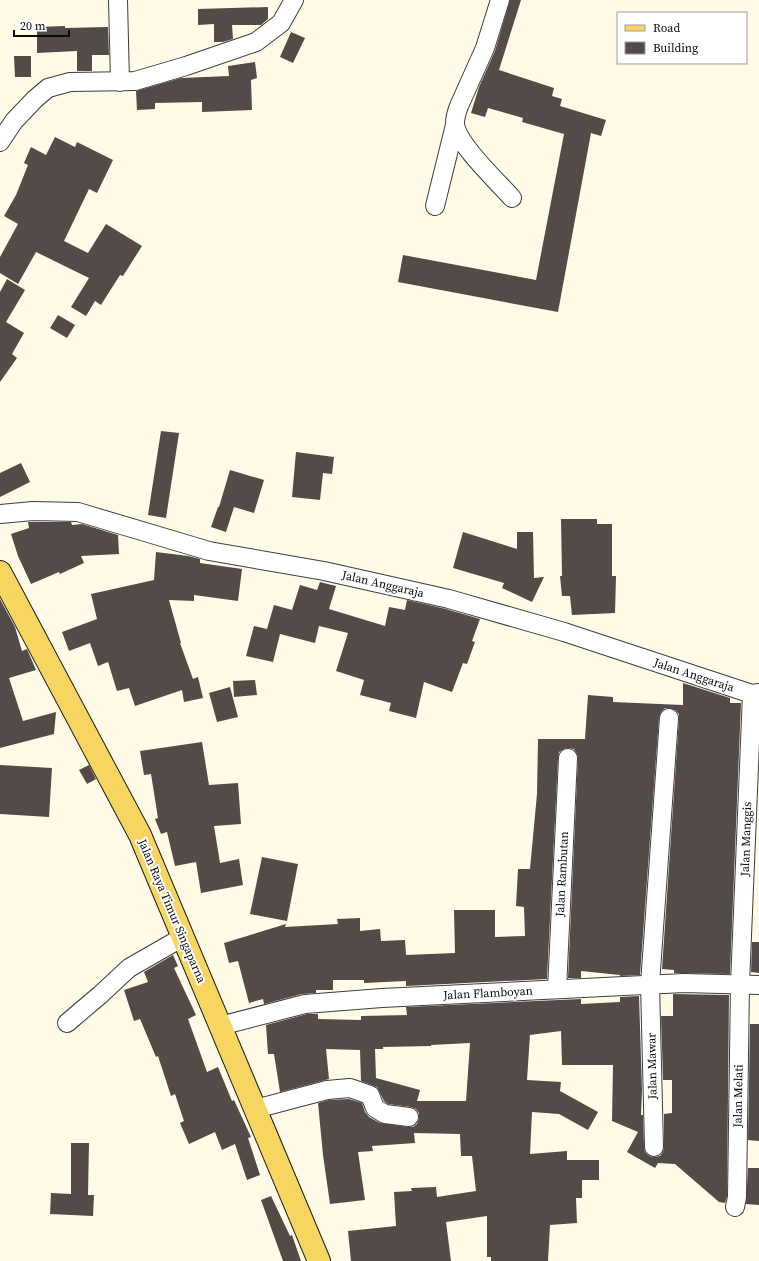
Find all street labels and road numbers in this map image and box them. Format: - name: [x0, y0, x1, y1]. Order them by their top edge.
- street label: Jalan Anggaraja: [339, 567, 426, 601]
- street label: Jalan Anggaraja: [651, 654, 737, 696]
- street label: Jalan Manggis: [737, 801, 755, 878]
- street label: Jalan Rambutan: [552, 831, 572, 918]
- street label: Jalan Raya Timur Singaparna: [134, 836, 210, 986]
- street label: Jalan Flamboyan: [442, 983, 533, 1003]
- street label: Jalan Mawar: [643, 1033, 661, 1100]
- street label: Jalan Melati: [729, 1064, 747, 1129]

